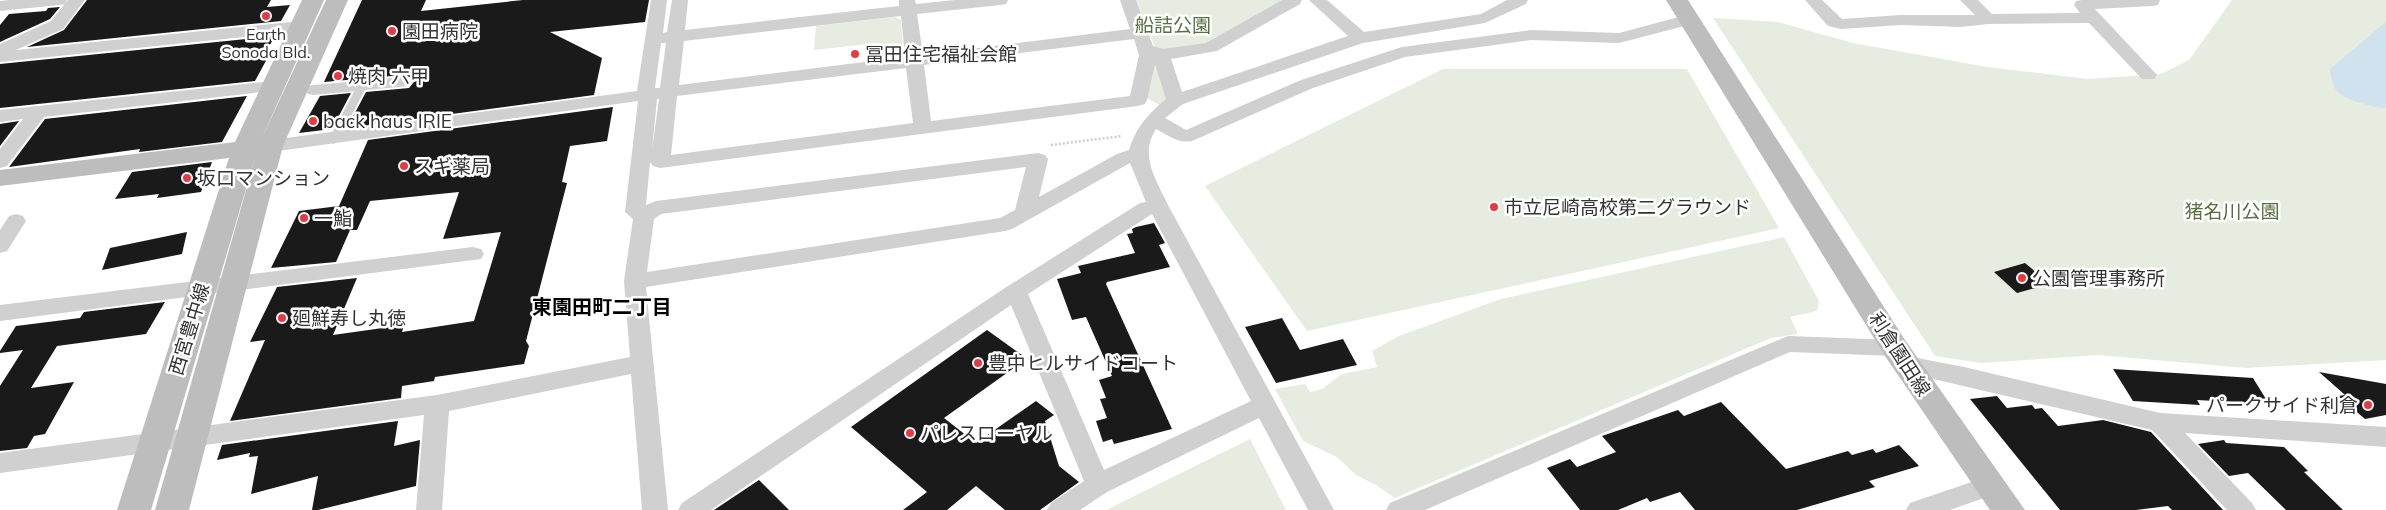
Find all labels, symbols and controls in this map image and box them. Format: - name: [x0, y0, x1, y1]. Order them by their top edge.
- marker: Earth Sonoda Bld.: [260, 10, 272, 22]
- park label: 船詰公園: [1135, 13, 1211, 37]
- place label: 園田病院: [402, 19, 478, 43]
- place label: Earth Sonoda Bld.: [222, 24, 310, 62]
- marker: 園田病院: [386, 25, 398, 37]
- place label: 冨田住宅福祉会館: [865, 42, 1017, 66]
- marker: 冨田住宅福祉会館: [849, 48, 861, 60]
- place label: 焼肉 六甲: [348, 64, 429, 88]
- marker: 焼肉 六甲: [332, 70, 344, 82]
- place label: back haus IRIE: [323, 109, 452, 133]
- marker: back haus IRIE: [307, 115, 319, 127]
- place label: スギ薬局: [414, 154, 490, 178]
- marker: スギ薬局: [398, 160, 410, 172]
- place label: 坂口マンション: [197, 166, 330, 190]
- marker: 坂口マンション: [181, 172, 193, 184]
- place label: 市立尼崎高校第二グラウンド: [1504, 195, 1751, 219]
- park label: 猪名川公園: [2184, 199, 2280, 223]
- marker: 市立尼崎高校第二グラウンド: [1488, 201, 1500, 213]
- place label: 一鮨: [314, 206, 352, 230]
- marker: 一鮨: [298, 212, 310, 224]
- place label: 公園管理事務所: [2032, 266, 2165, 290]
- marker: 公園管理事務所: [2016, 272, 2028, 284]
- street label: 西宮豊中線: [164, 280, 214, 378]
- district label: 東園田町二丁目: [532, 294, 672, 319]
- place label: 廻鮮寿し丸徳: [292, 306, 406, 330]
- street label: 利倉園田線: [1864, 308, 1936, 400]
- marker: 廻鮮寿し丸徳: [276, 312, 288, 324]
- place label: 豊中ヒルサイドコート: [988, 351, 1178, 375]
- marker: 豊中ヒルサイドコート: [972, 357, 984, 369]
- place label: パークサイド利倉: [2206, 393, 2358, 417]
- marker: パークサイド利倉: [2362, 399, 2374, 411]
- place label: パレスローヤル: [920, 421, 1053, 445]
- marker: パレスローヤル: [904, 427, 916, 439]

